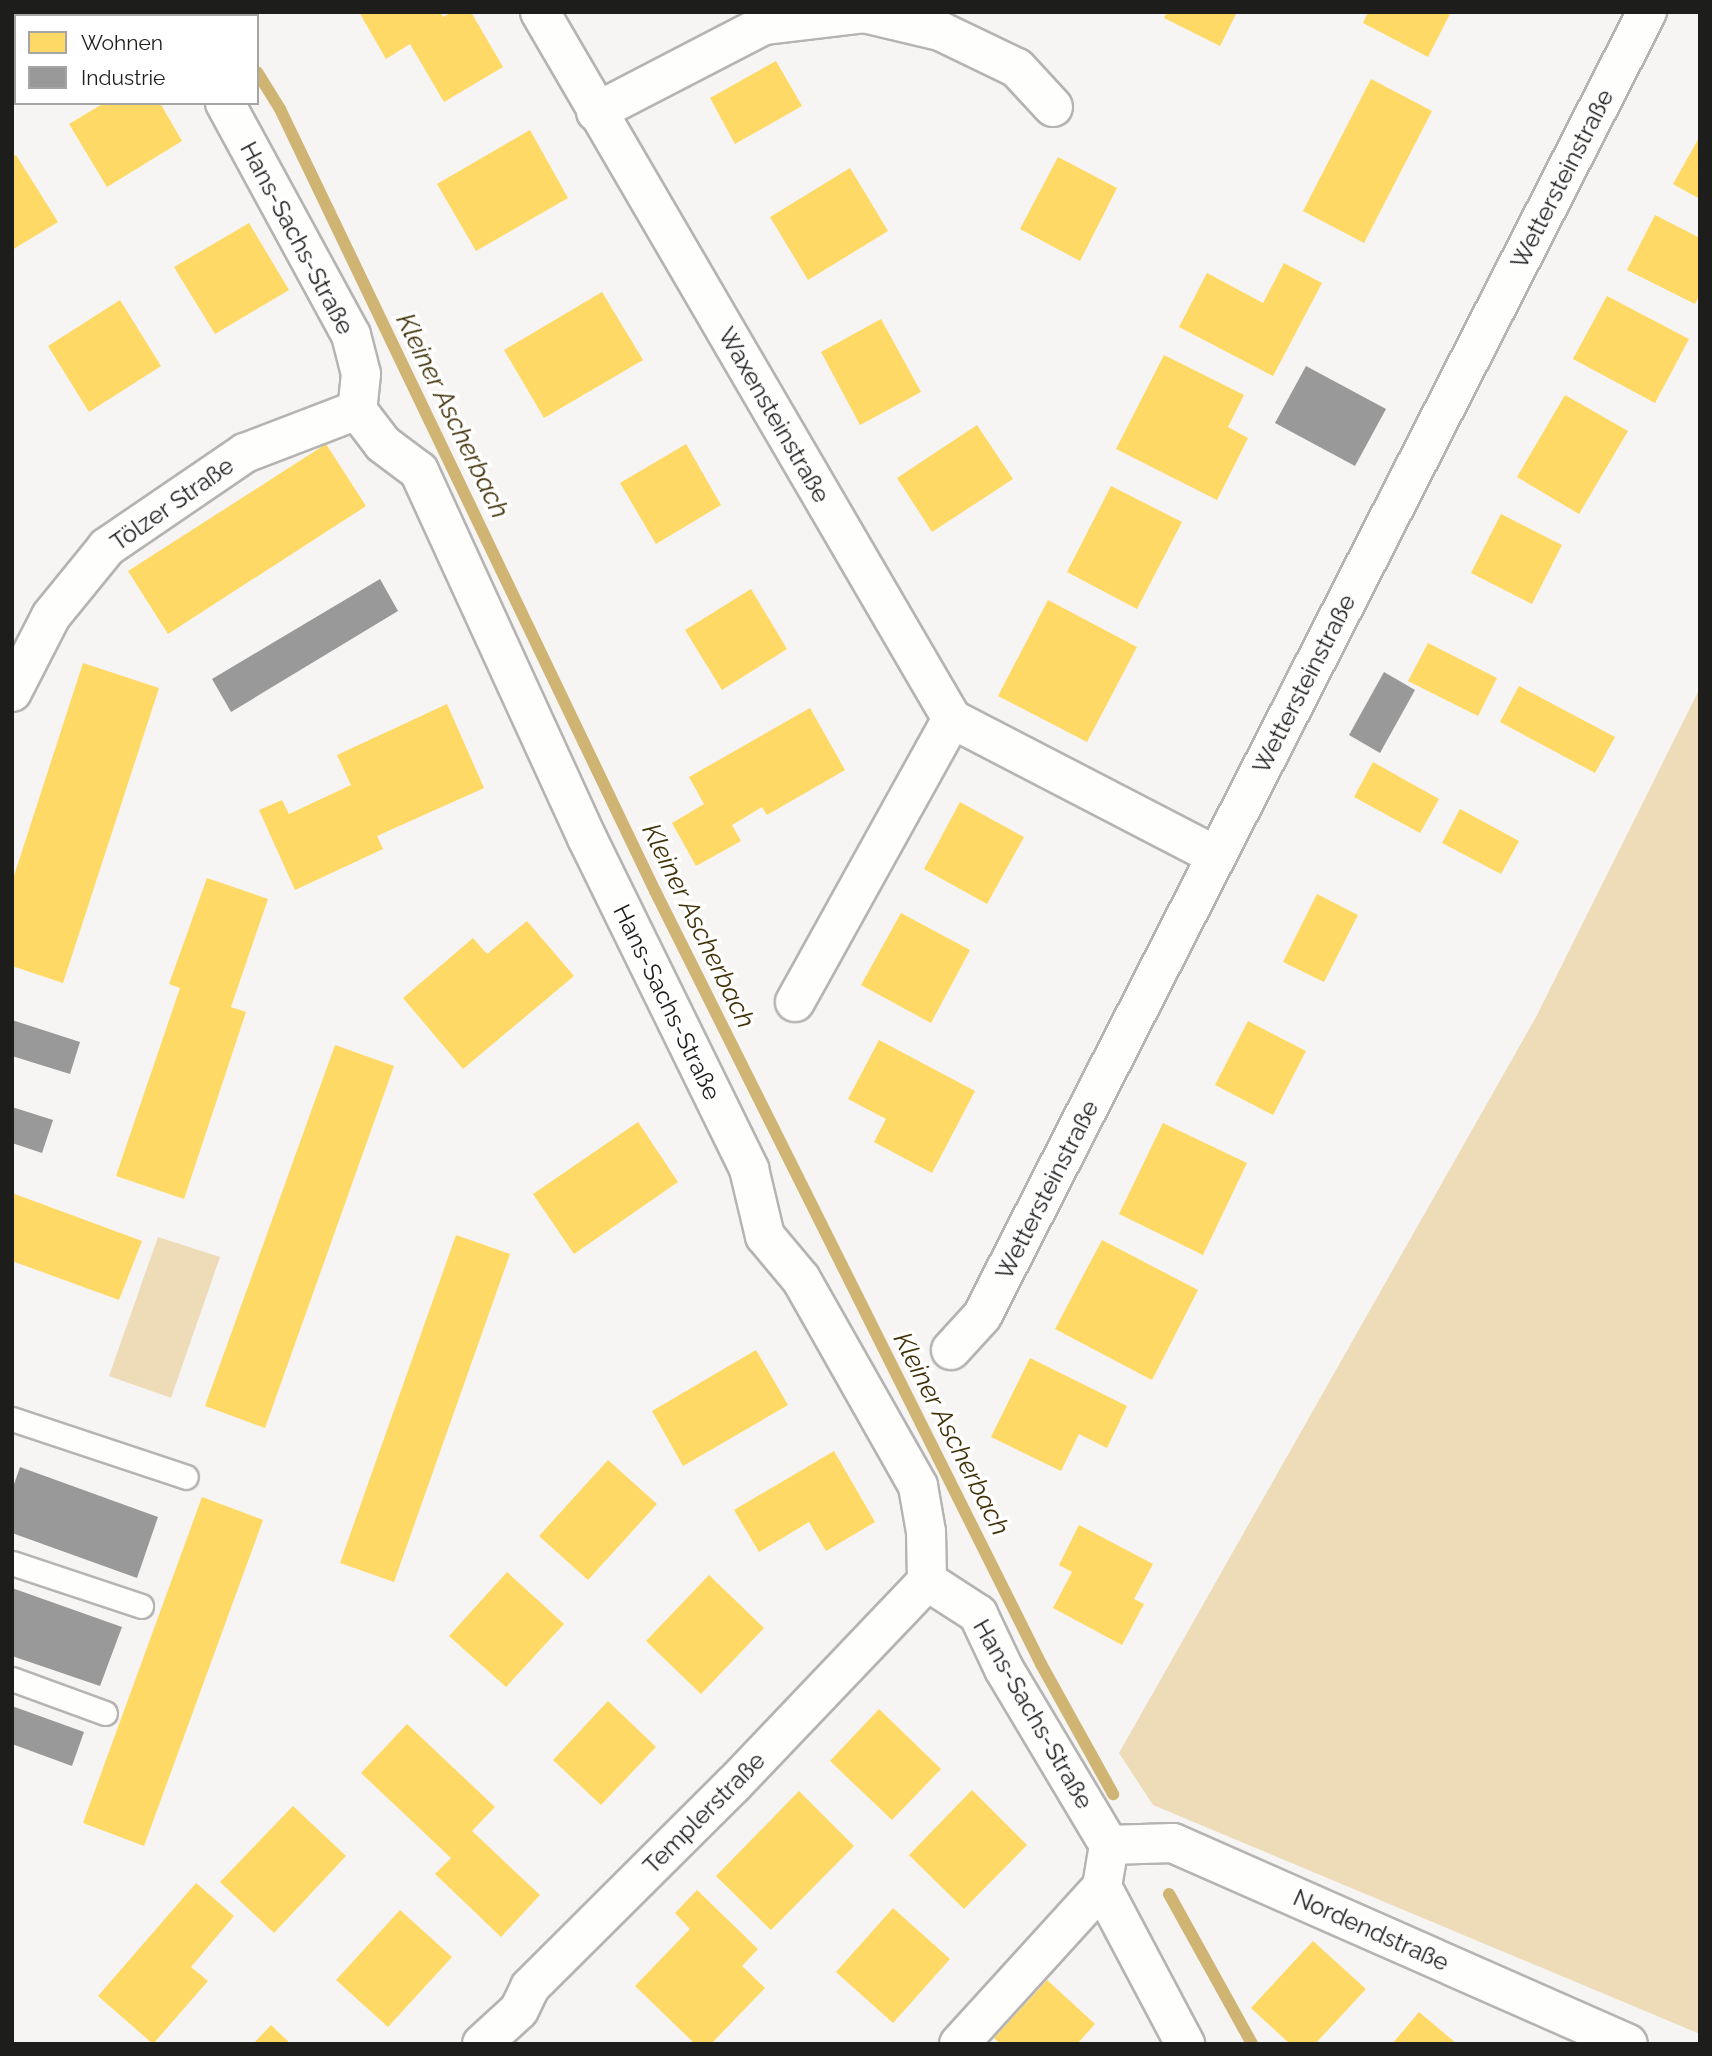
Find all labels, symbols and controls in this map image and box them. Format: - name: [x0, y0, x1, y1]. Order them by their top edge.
- legend: [14, 14, 259, 105]
- text: Wohnen: [81, 30, 163, 55]
- text: Industrie: [81, 65, 165, 90]
- street label: Wettersteinstraße: [1504, 85, 1620, 273]
- street label: Hans-Sachs-Straße: [234, 137, 360, 339]
- water label: Kleiner Ascherbach: [389, 308, 515, 524]
- street label: Waxensteinstraße: [712, 322, 836, 508]
- street label: Tölzer Straße: [105, 451, 239, 557]
- street label: Wettersteinstraße: [1246, 590, 1362, 778]
- water label: Kleiner Ascherbach: [635, 818, 761, 1034]
- street label: Hans-Sachs-Straße: [607, 899, 727, 1105]
- street label: Wettersteinstraße: [989, 1096, 1105, 1284]
- water label: Kleiner Ascherbach: [886, 1327, 1016, 1541]
- street label: Hans-Sachs-Straße: [967, 1614, 1099, 1814]
- street label: Templerstraße: [637, 1746, 771, 1880]
- street label: Nordendstraße: [1289, 1883, 1453, 1977]

